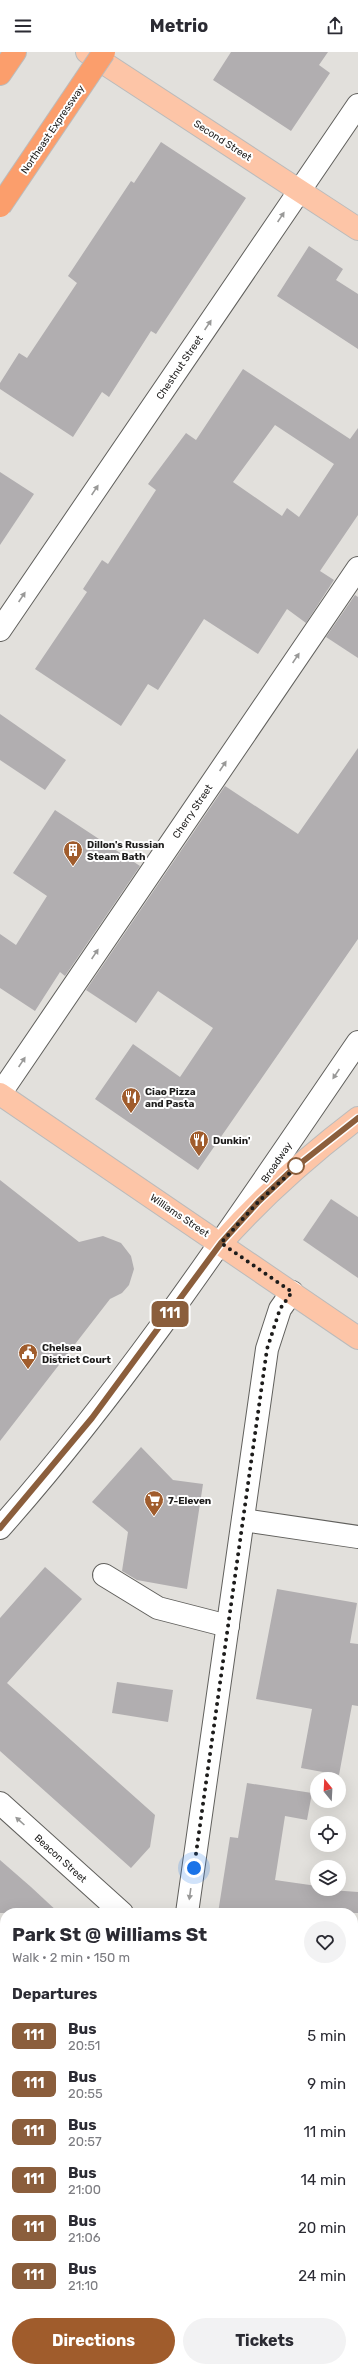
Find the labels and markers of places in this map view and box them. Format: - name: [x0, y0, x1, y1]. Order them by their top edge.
- building icon: Dillon's Russian Steam Bath: [62, 839, 84, 867]
- place label: Dillon's Russian Steam Bath: [87, 839, 165, 863]
- restaurant icon: Ciao Pizza and Pasta: [120, 1086, 142, 1114]
- place label: Ciao Pizza and Pasta: [145, 1086, 196, 1110]
- restaurant icon: Dunkin': [188, 1129, 210, 1157]
- place label: Dunkin': [213, 1135, 251, 1147]
- unlabelled marker: [287, 1157, 305, 1175]
- public building icon: Chelsea District Court: [17, 1342, 39, 1370]
- place label: Chelsea District Court: [42, 1342, 111, 1366]
- supermarket icon: 7-Eleven: [143, 1489, 165, 1517]
- place label: 7-Eleven: [168, 1495, 211, 1507]

